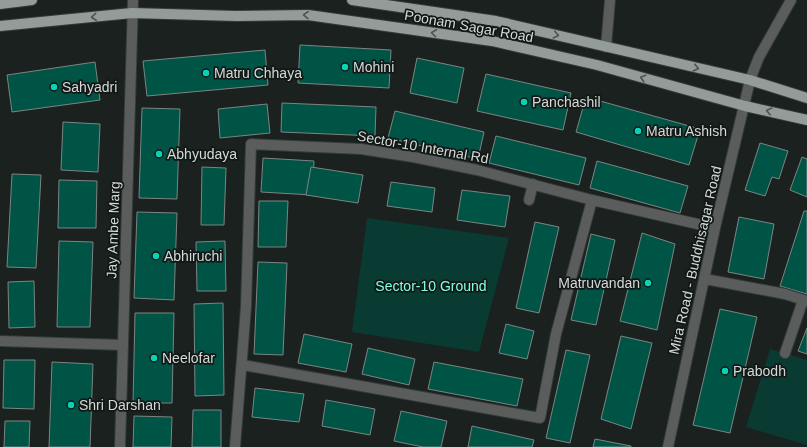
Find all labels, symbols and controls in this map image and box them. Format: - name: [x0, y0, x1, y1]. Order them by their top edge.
- street label: Poonam Sagar Road: [403, 7, 535, 45]
- one-way arrow: [303, 11, 309, 20]
- one-way arrow: [91, 12, 97, 21]
- one-way arrow: [431, 29, 438, 38]
- one-way arrow: [553, 31, 559, 39]
- place label: Mohini: [353, 59, 394, 75]
- marker: Mohini: [340, 62, 350, 72]
- one-way arrow: [693, 63, 699, 71]
- place label: Matru Chhaya: [214, 65, 302, 81]
- marker: Matru Chhaya: [201, 68, 211, 78]
- one-way arrow: [640, 74, 647, 83]
- place label: Sahyadri: [62, 79, 117, 95]
- marker: Sahyadri: [49, 82, 59, 92]
- place label: Panchashil: [532, 94, 601, 110]
- marker: Panchashil: [519, 97, 529, 107]
- one-way arrow: [766, 108, 772, 116]
- place label: Matru Ashish: [646, 123, 727, 139]
- marker: Matru Ashish: [633, 126, 643, 136]
- street label: Sector-10 Internal Rd: [356, 128, 490, 166]
- place label: Abhyudaya: [167, 146, 237, 162]
- marker: Abhyudaya: [154, 149, 164, 159]
- street label: Mira Road - Buddhisagar Road: [665, 164, 725, 356]
- street label: Jay Ambe Marg: [103, 181, 123, 279]
- place label: Abhiruchi: [164, 248, 222, 264]
- marker: Abhiruchi: [151, 251, 161, 261]
- place label: Matruvandan: [558, 275, 640, 291]
- park label: Sector-10 Ground: [375, 278, 487, 294]
- marker: Matruvandan: [643, 278, 653, 288]
- place label: Neelofar: [162, 350, 215, 366]
- marker: Neelofar: [149, 353, 159, 363]
- place label: Prabodh: [733, 363, 786, 379]
- marker: Prabodh: [720, 366, 730, 376]
- place label: Shri Darshan: [79, 397, 161, 413]
- marker: Shri Darshan: [66, 400, 76, 410]

